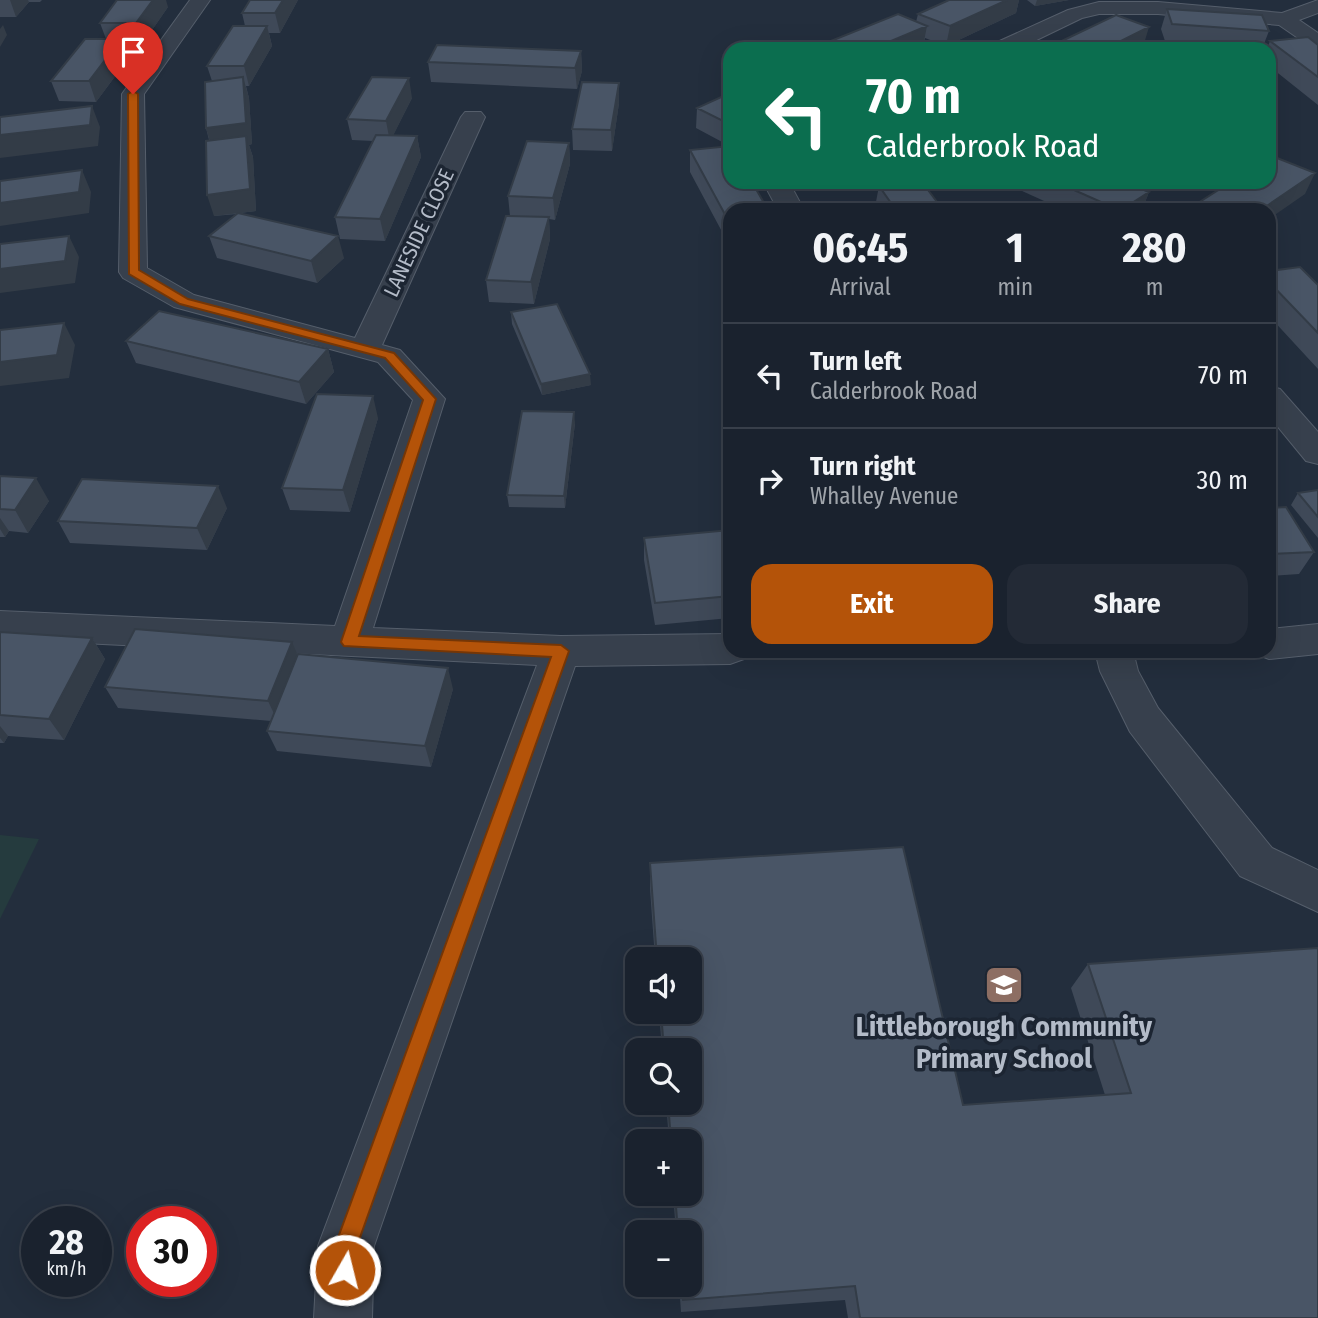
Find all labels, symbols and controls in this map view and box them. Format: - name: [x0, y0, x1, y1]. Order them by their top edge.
- pin: [103, 22, 163, 94]
- icon: arrive: [114, 33, 152, 71]
- text: 70 m: [866, 67, 961, 126]
- icon: left: [751, 70, 842, 161]
- text: Calderbrook Road: [866, 127, 1099, 165]
- street label: LANESIDE CLOSE: [378, 165, 460, 301]
- text: 06:45: [812, 223, 908, 273]
- text: 1: [1006, 223, 1024, 273]
- text: 280: [1122, 223, 1187, 273]
- text: Arrival: [830, 273, 891, 301]
- text: min: [997, 273, 1033, 301]
- text: m: [1146, 273, 1163, 301]
- text: Turn left: [810, 346, 902, 377]
- icon: left: [751, 357, 789, 395]
- text: 70 m: [1198, 360, 1248, 391]
- text: Calderbrook Road: [810, 377, 978, 405]
- text: Turn right: [810, 451, 916, 482]
- icon: right: [751, 462, 789, 500]
- text: 30 m: [1197, 465, 1248, 496]
- text: Whalley Avenue: [810, 482, 958, 510]
- button: Exit: [751, 564, 993, 644]
- button: Share: [1007, 564, 1248, 644]
- map controls: [625, 947, 702, 1297]
- button: sound: [625, 947, 702, 1024]
- school or university icon: Littleborough Community Primary School: [983, 964, 1025, 1006]
- place label: Littleborough Community Primary School: [856, 1010, 1153, 1075]
- button: search: [625, 1038, 702, 1115]
- button: +: [625, 1129, 702, 1206]
- speed limit sign: 30: [126, 1206, 217, 1297]
- button: −: [625, 1220, 702, 1297]
- text: 28: [49, 1221, 84, 1263]
- position arrow: [308, 1233, 382, 1307]
- text: km/h: [46, 1258, 87, 1280]

